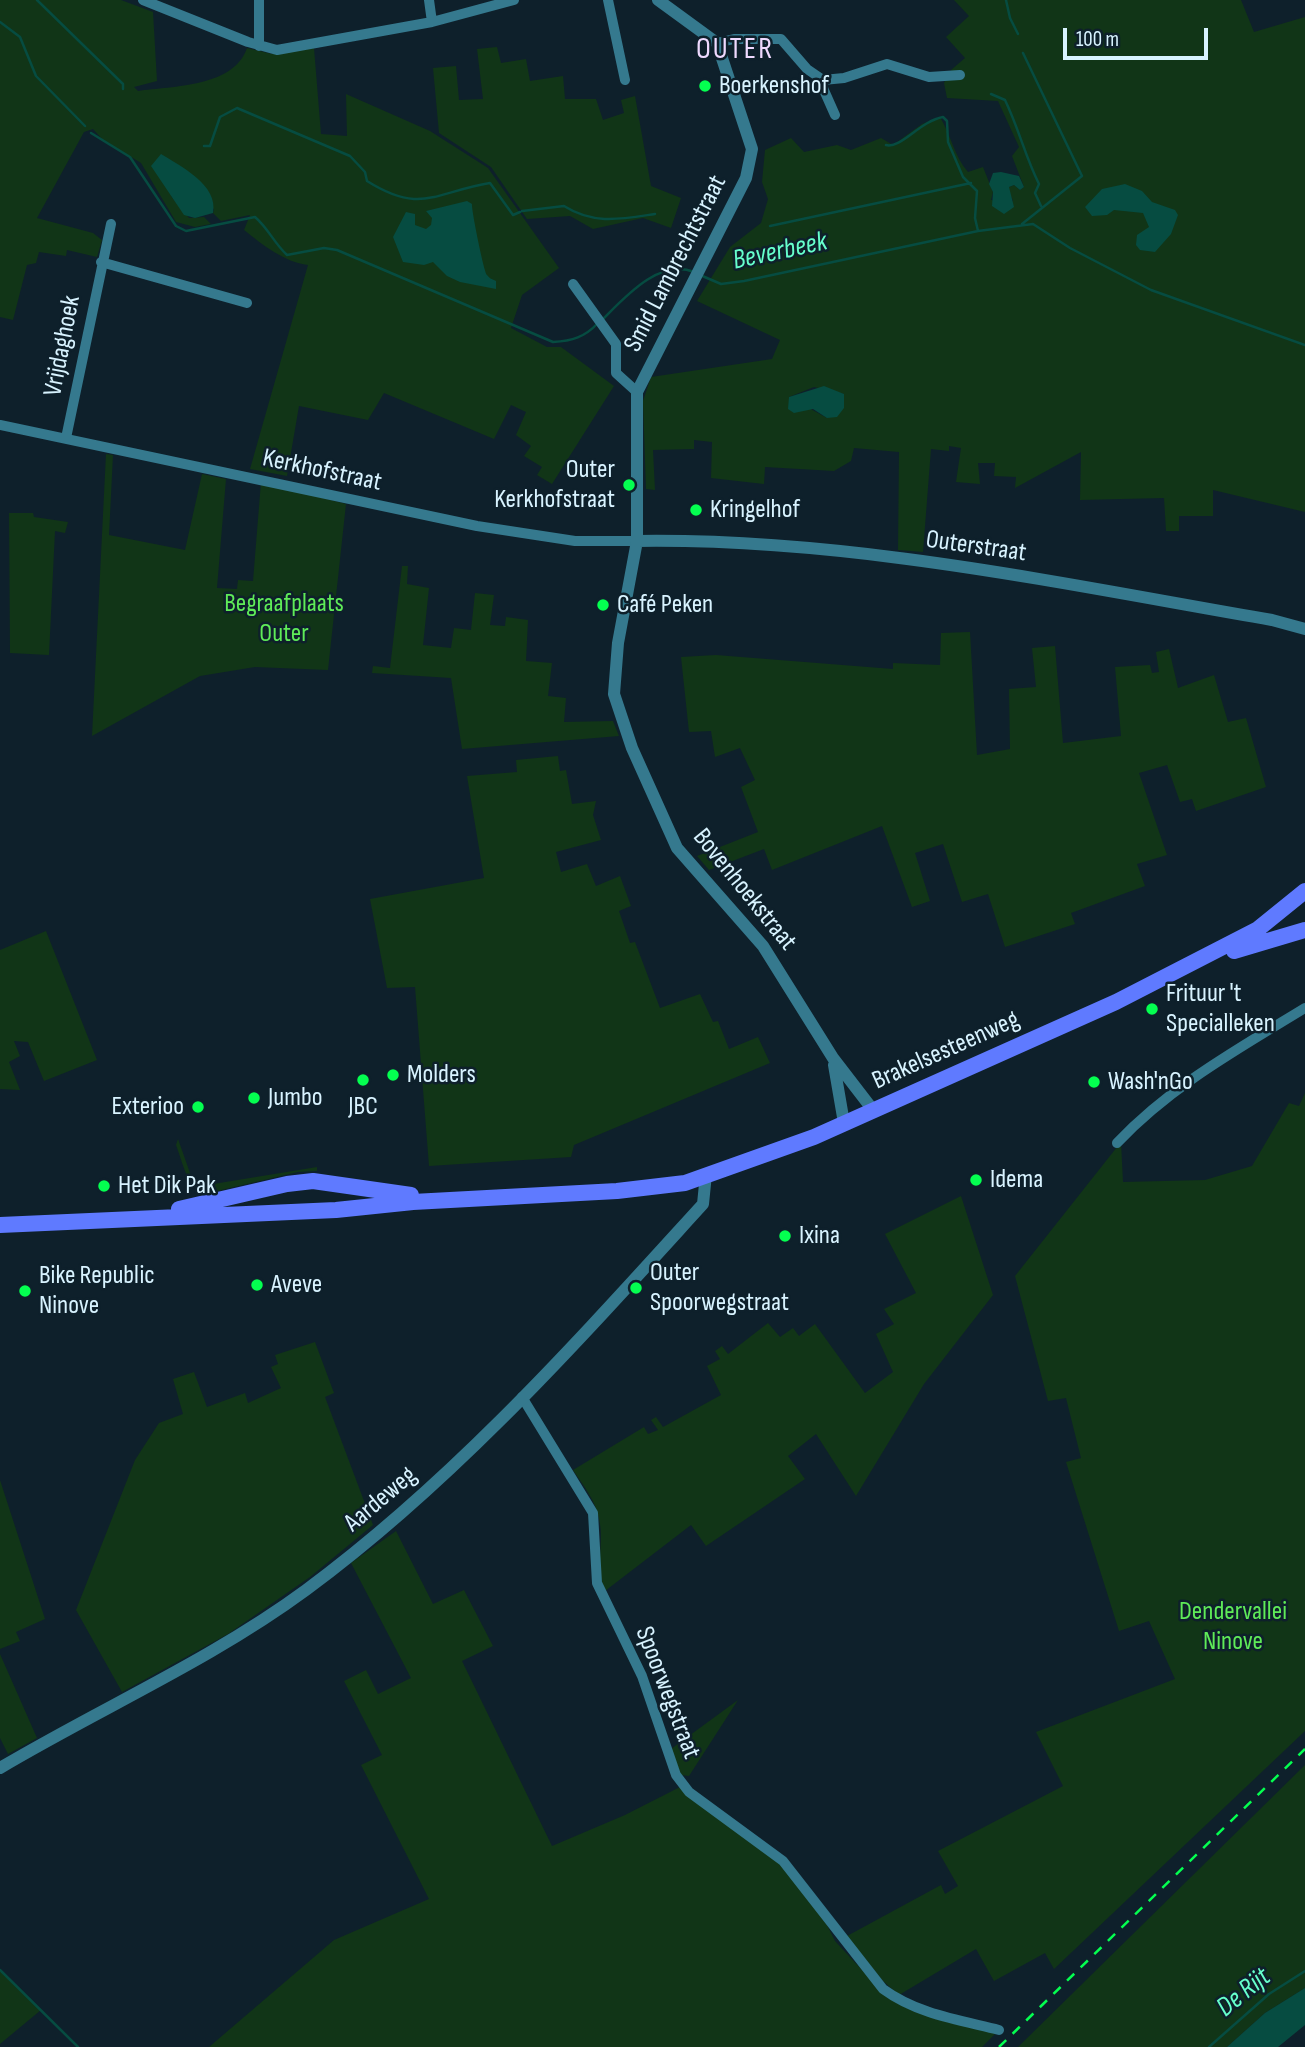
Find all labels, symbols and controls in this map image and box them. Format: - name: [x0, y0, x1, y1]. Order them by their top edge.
- scale bar: [1067, 14, 1212, 58]
- text: 100 m: [1076, 27, 1119, 52]
- district label: OUTER: [697, 32, 773, 68]
- place label: Boerkenshof: [719, 70, 829, 102]
- marker: Boerkenshof: [697, 78, 713, 94]
- street label: Smid Lambrechtstraat: [618, 171, 734, 357]
- water label: Beverbeek: [730, 226, 830, 278]
- street label: Vrijdaghoek: [38, 293, 88, 399]
- street label: Kerkhofstraat: [260, 443, 384, 499]
- place label: Outer Kerkhofstraat: [494, 454, 615, 516]
- marker: Outer Kerkhofstraat: [621, 477, 637, 493]
- place label: Kringelhof: [710, 494, 800, 526]
- marker: Kringelhof: [688, 502, 704, 518]
- street label: Outerstraat: [924, 525, 1028, 569]
- park label: Begraafplaats Outer: [224, 588, 344, 650]
- place label: Café Peken: [617, 589, 713, 621]
- marker: Café Peken: [595, 597, 611, 613]
- street label: Bovenhoekstraat: [685, 823, 803, 957]
- place label: Frituur 't Specialleken: [1166, 978, 1275, 1040]
- marker: Frituur 't Specialleken: [1144, 1001, 1160, 1017]
- street label: Brakelsesteenweg: [868, 1005, 1024, 1097]
- place label: Molders: [407, 1059, 476, 1091]
- place label: Wash'nGo: [1108, 1066, 1193, 1098]
- marker: Molders: [385, 1067, 401, 1083]
- marker: JBC: [355, 1072, 371, 1088]
- marker: Wash'nGo: [1086, 1074, 1102, 1090]
- place label: Jumbo: [268, 1082, 322, 1114]
- marker: Jumbo: [246, 1090, 262, 1106]
- place label: Exterioo: [112, 1091, 184, 1123]
- place label: JBC: [348, 1091, 378, 1123]
- marker: Exterioo: [190, 1099, 206, 1115]
- place label: Idema: [990, 1164, 1043, 1196]
- place label: Het Dik Pak: [118, 1170, 216, 1202]
- marker: Idema: [968, 1172, 984, 1188]
- marker: Het Dik Pak: [96, 1178, 112, 1194]
- place label: Ixina: [799, 1220, 840, 1252]
- marker: Ixina: [777, 1228, 793, 1244]
- place label: Outer Spoorwegstraat: [650, 1257, 789, 1318]
- place label: Bike Republic Ninove: [39, 1260, 155, 1322]
- place label: Aveve: [271, 1269, 322, 1301]
- marker: Aveve: [249, 1277, 265, 1293]
- marker: Outer Spoorwegstraat: [628, 1280, 644, 1296]
- marker: Bike Republic Ninove: [17, 1283, 33, 1299]
- street label: Aardeweg: [338, 1461, 424, 1539]
- park label: Dendervallei Ninove: [1179, 1596, 1287, 1658]
- street label: Spoorwegstraat: [628, 1623, 706, 1763]
- water label: De Rijt: [1210, 1961, 1278, 2025]

